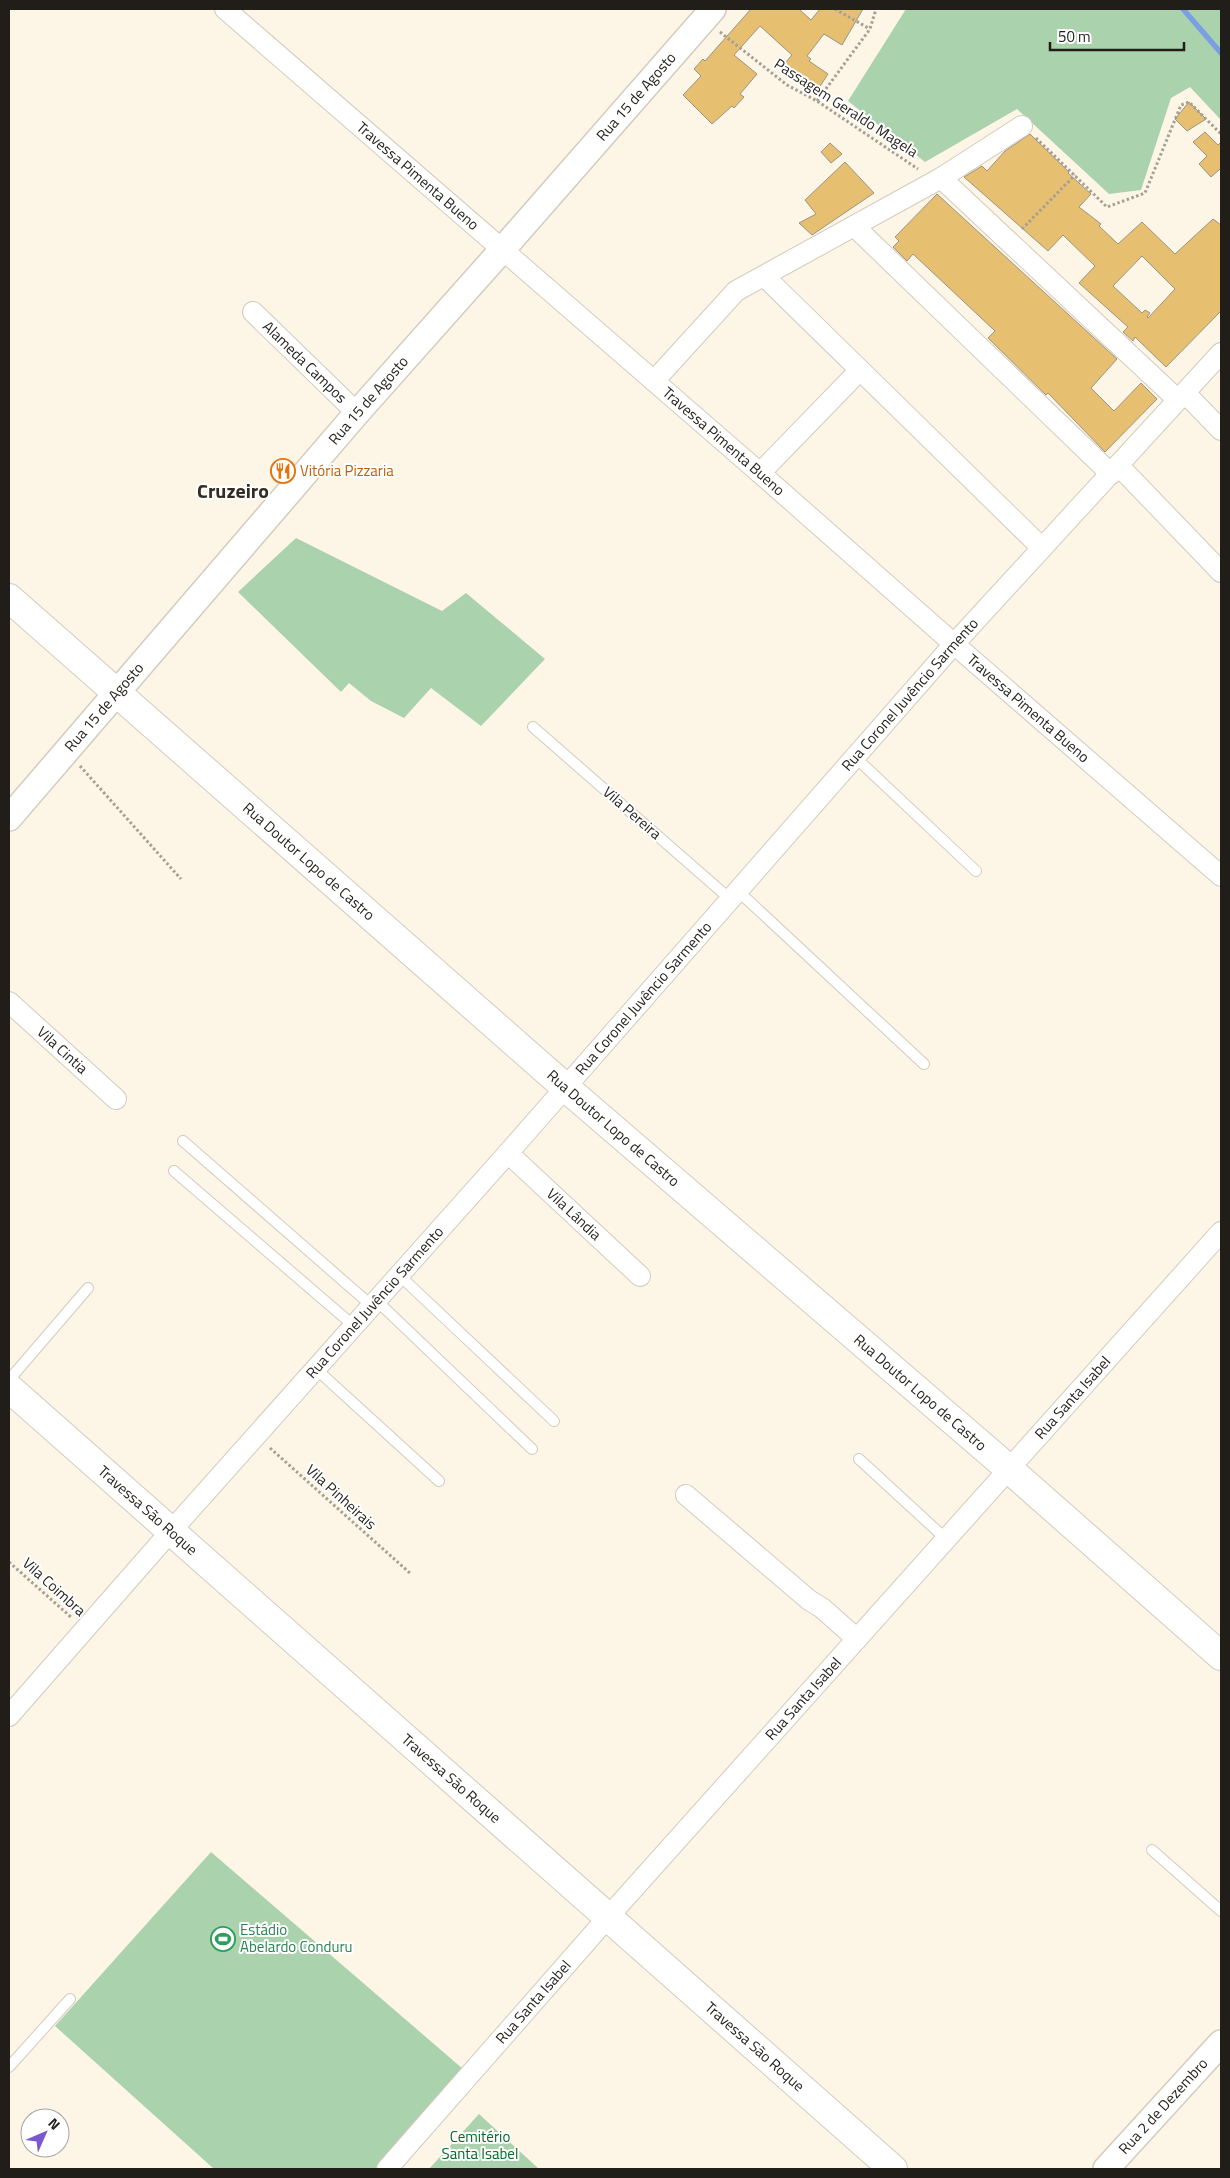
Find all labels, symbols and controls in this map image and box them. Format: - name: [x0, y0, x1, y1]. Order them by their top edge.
- scale bar: [1050, 20, 1184, 52]
- text: 50 m: [1058, 25, 1091, 48]
- street label: Rua 15 de Agosto: [591, 47, 681, 146]
- street label: Passagem Geraldo Magela: [770, 52, 923, 163]
- street label: Travessa Pimenta Bueno: [352, 116, 484, 236]
- street label: Alameda Campos: [258, 315, 352, 408]
- street label: Rua 15 de Agosto: [323, 351, 414, 450]
- street label: Travessa Pimenta Bueno: [657, 381, 790, 501]
- restaurant icon: Vitória Pizzaria: [270, 458, 296, 484]
- place label: Vitória Pizzaria: [300, 459, 394, 482]
- district label: Cruzeiro: [197, 475, 269, 506]
- street label: Rua Coronel Juvêncio Sarmento: [836, 612, 984, 776]
- street label: Travessa Pimenta Bueno: [962, 648, 1095, 768]
- street label: Rua 15 de Agosto: [59, 657, 149, 757]
- street label: Vila Pereira: [598, 781, 667, 845]
- street label: Rua Doutor Lopo de Castro: [238, 797, 380, 926]
- street label: Rua Coronel Juvêncio Sarmento: [569, 916, 717, 1080]
- street label: Vila Cintia: [32, 1021, 94, 1080]
- street label: Rua Doutor Lopo de Castro: [542, 1064, 685, 1192]
- street label: Vila Lândia: [542, 1182, 607, 1246]
- street label: Rua Coronel Juvêncio Sarmento: [300, 1221, 449, 1384]
- street label: Rua Doutor Lopo de Castro: [849, 1328, 992, 1456]
- street label: Rua Santa Isabel: [1029, 1351, 1116, 1444]
- street label: Vila Pinheirais: [301, 1458, 382, 1535]
- street label: Travessa São Roque: [93, 1460, 203, 1560]
- street label: Vila Coimbra: [17, 1552, 92, 1622]
- street label: Rua Santa Isabel: [759, 1652, 846, 1745]
- street label: Travessa São Roque: [397, 1728, 506, 1829]
- place label: Estádio Abelardo Conduru: [240, 1918, 353, 1958]
- sports icon: Estádio Abelardo Conduru: [210, 1926, 236, 1952]
- street label: Rua Santa Isabel: [490, 1955, 576, 2049]
- street label: Travessa São Roque: [700, 1996, 810, 2097]
- street label: Rua 2 de Dezembro: [1113, 2052, 1213, 2159]
- north arrow: [20, 2108, 70, 2158]
- text: N: [44, 2113, 65, 2134]
- park label: Cemitério Santa Isabel: [442, 2125, 518, 2165]

